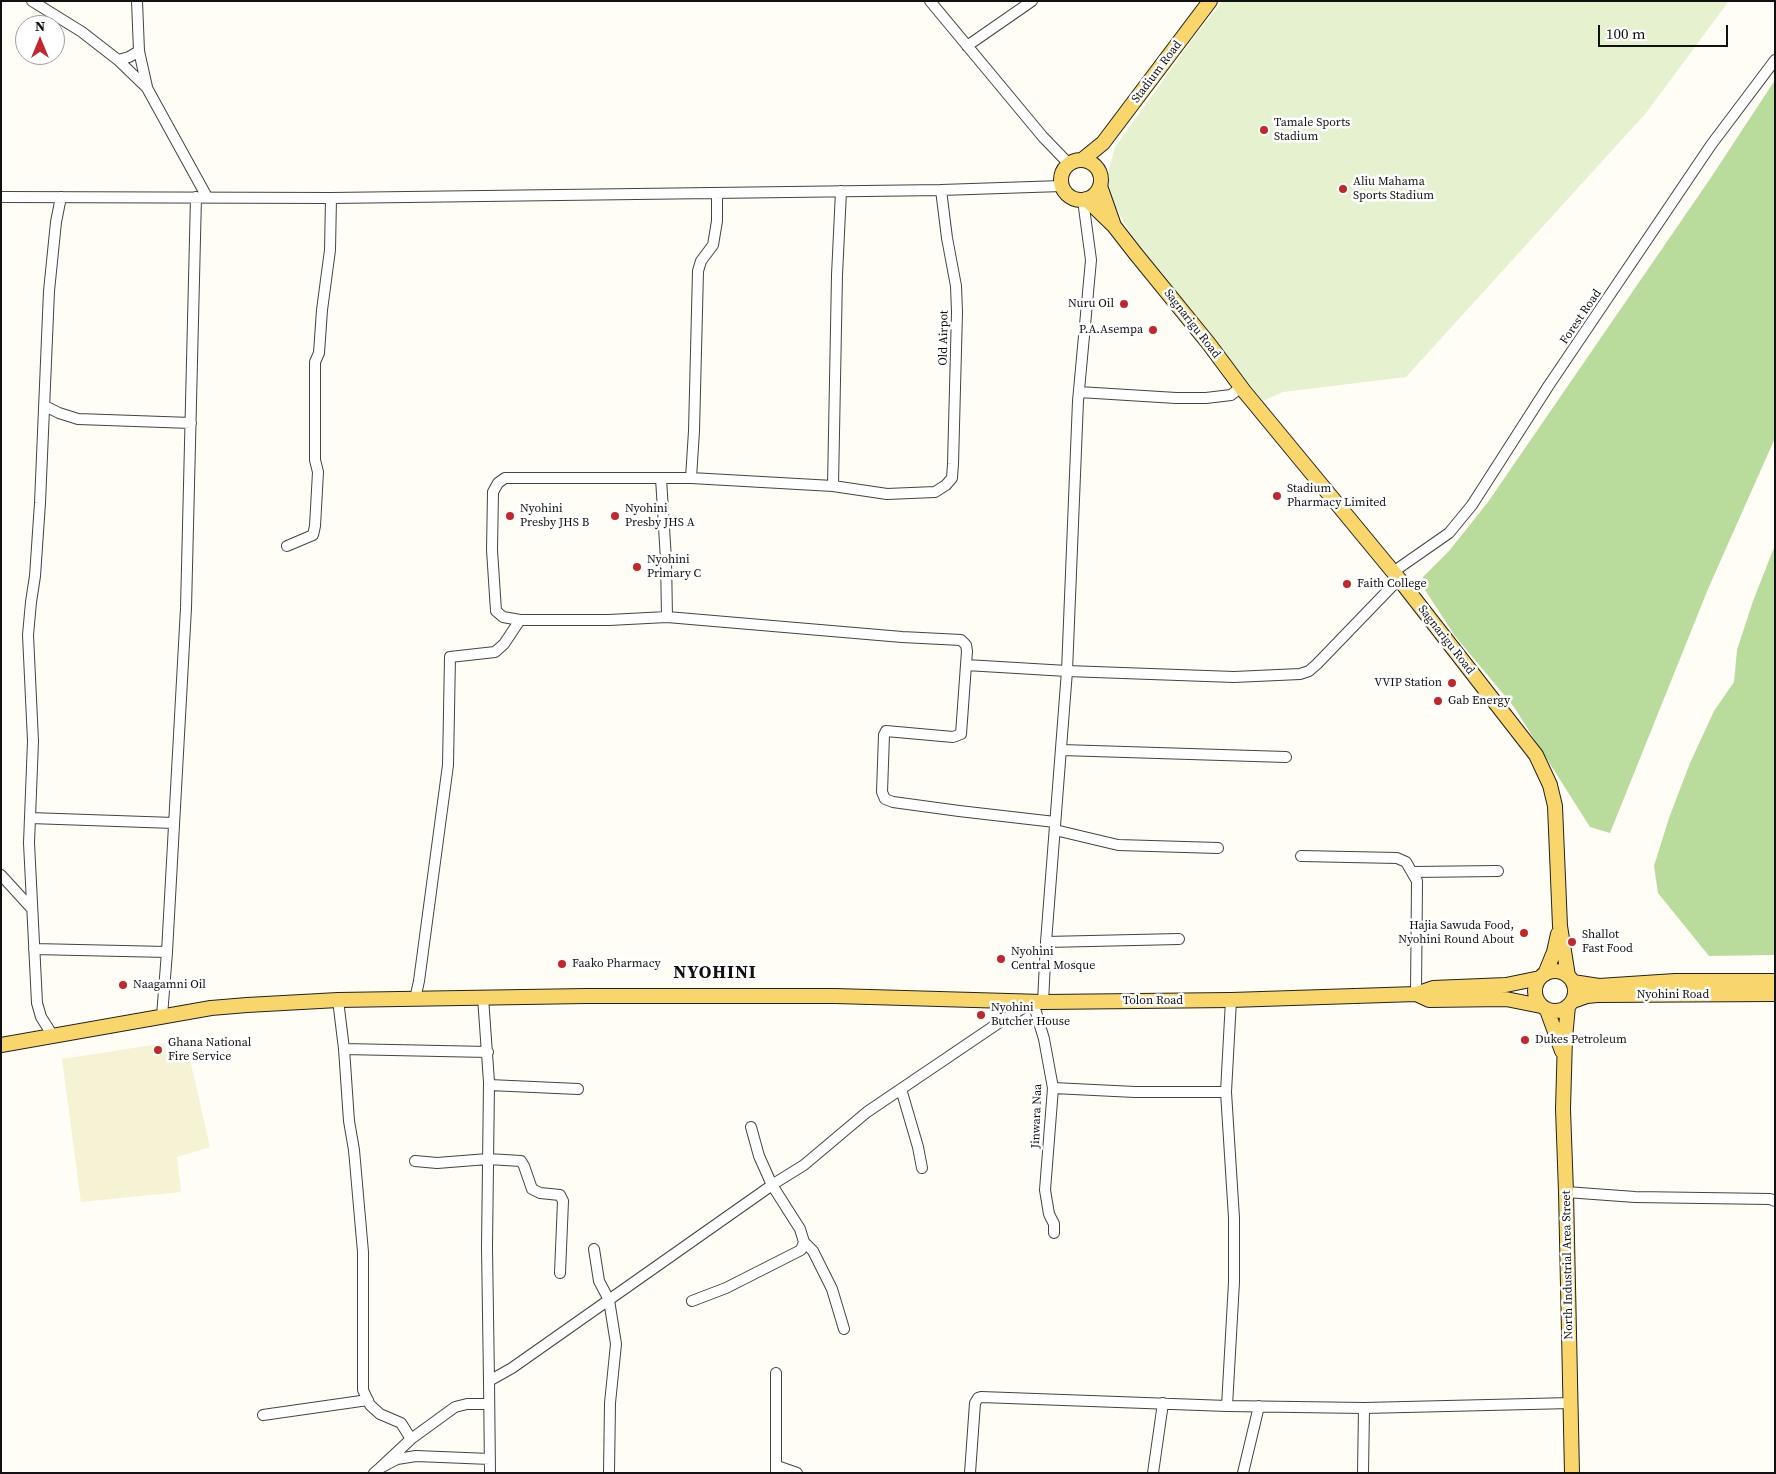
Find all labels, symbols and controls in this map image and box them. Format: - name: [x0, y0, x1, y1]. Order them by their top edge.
- north arrow: [15, 15, 65, 65]
- scale bar: [1601, 15, 1731, 47]
- text: N: [35, 16, 45, 36]
- text: 100 m: [1606, 23, 1646, 44]
- street label: Stadium Road: [1129, 38, 1185, 106]
- place label: Tamale Sports Stadium: [1274, 116, 1350, 144]
- marker: Tamale Sports Stadium: [1258, 124, 1270, 136]
- place label: Aliu Mahama Sports Stadium: [1353, 175, 1434, 203]
- marker: Aliu Mahama Sports Stadium: [1337, 183, 1349, 195]
- street label: Sagnarigu Road: [1161, 287, 1223, 361]
- street label: Forest Road: [1557, 287, 1605, 347]
- place label: Nuru Oil: [1068, 297, 1114, 311]
- marker: Nuru Oil: [1118, 298, 1130, 310]
- street label: Old Airpot: [936, 310, 952, 366]
- place label: P.A.Asempa: [1079, 323, 1143, 337]
- marker: P.A.Asempa: [1147, 324, 1159, 336]
- place label: Stadium Pharmacy Limited: [1287, 482, 1386, 510]
- marker: Stadium Pharmacy Limited: [1271, 490, 1283, 502]
- place label: Nyohini Presby JHS B: [520, 502, 589, 530]
- place label: Nyohini Presby JHS A: [625, 502, 695, 530]
- marker: Nyohini Presby JHS B: [504, 510, 516, 522]
- marker: Nyohini Presby JHS A: [609, 510, 621, 522]
- place label: Nyohini Primary C: [647, 553, 701, 581]
- marker: Nyohini Primary C: [631, 561, 643, 573]
- place label: Faith College: [1357, 577, 1427, 591]
- marker: Faith College: [1341, 578, 1353, 590]
- street label: Sagnarigu Road: [1415, 603, 1477, 677]
- place label: VVIP Station: [1374, 676, 1442, 690]
- marker: VVIP Station: [1446, 677, 1458, 689]
- place label: Gab Energy: [1448, 694, 1510, 708]
- marker: Gab Energy: [1432, 695, 1444, 707]
- place label: Hajia Sawuda Food, Nyohini Round About: [1398, 919, 1514, 947]
- marker: Hajia Sawuda Food, Nyohini Round About: [1518, 927, 1530, 939]
- place label: Shallot Fast Food: [1582, 928, 1633, 956]
- marker: Shallot Fast Food: [1566, 936, 1578, 948]
- place label: Nyohini Central Mosque: [1011, 945, 1095, 973]
- marker: Nyohini Central Mosque: [995, 953, 1007, 965]
- place label: Faako Pharmacy: [572, 957, 661, 971]
- marker: Faako Pharmacy: [556, 958, 568, 970]
- district label: NYOHINI: [672, 962, 758, 984]
- place label: Naagamni Oil: [133, 978, 206, 992]
- marker: Naagamni Oil: [117, 979, 129, 991]
- street label: Nyohini Road: [1637, 988, 1709, 1002]
- street label: Tolon Road: [1123, 994, 1183, 1008]
- place label: Nyohini Butcher House: [991, 1001, 1070, 1029]
- marker: Nyohini Butcher House: [975, 1009, 987, 1021]
- place label: Dukes Petroleum: [1535, 1033, 1627, 1047]
- marker: Dukes Petroleum: [1519, 1034, 1531, 1046]
- place label: Ghana National Fire Service: [168, 1036, 251, 1064]
- marker: Ghana National Fire Service: [152, 1044, 164, 1056]
- street label: Jinwara Naa: [1029, 1083, 1045, 1149]
- street label: North Industrial Area Street: [1560, 1190, 1576, 1340]

